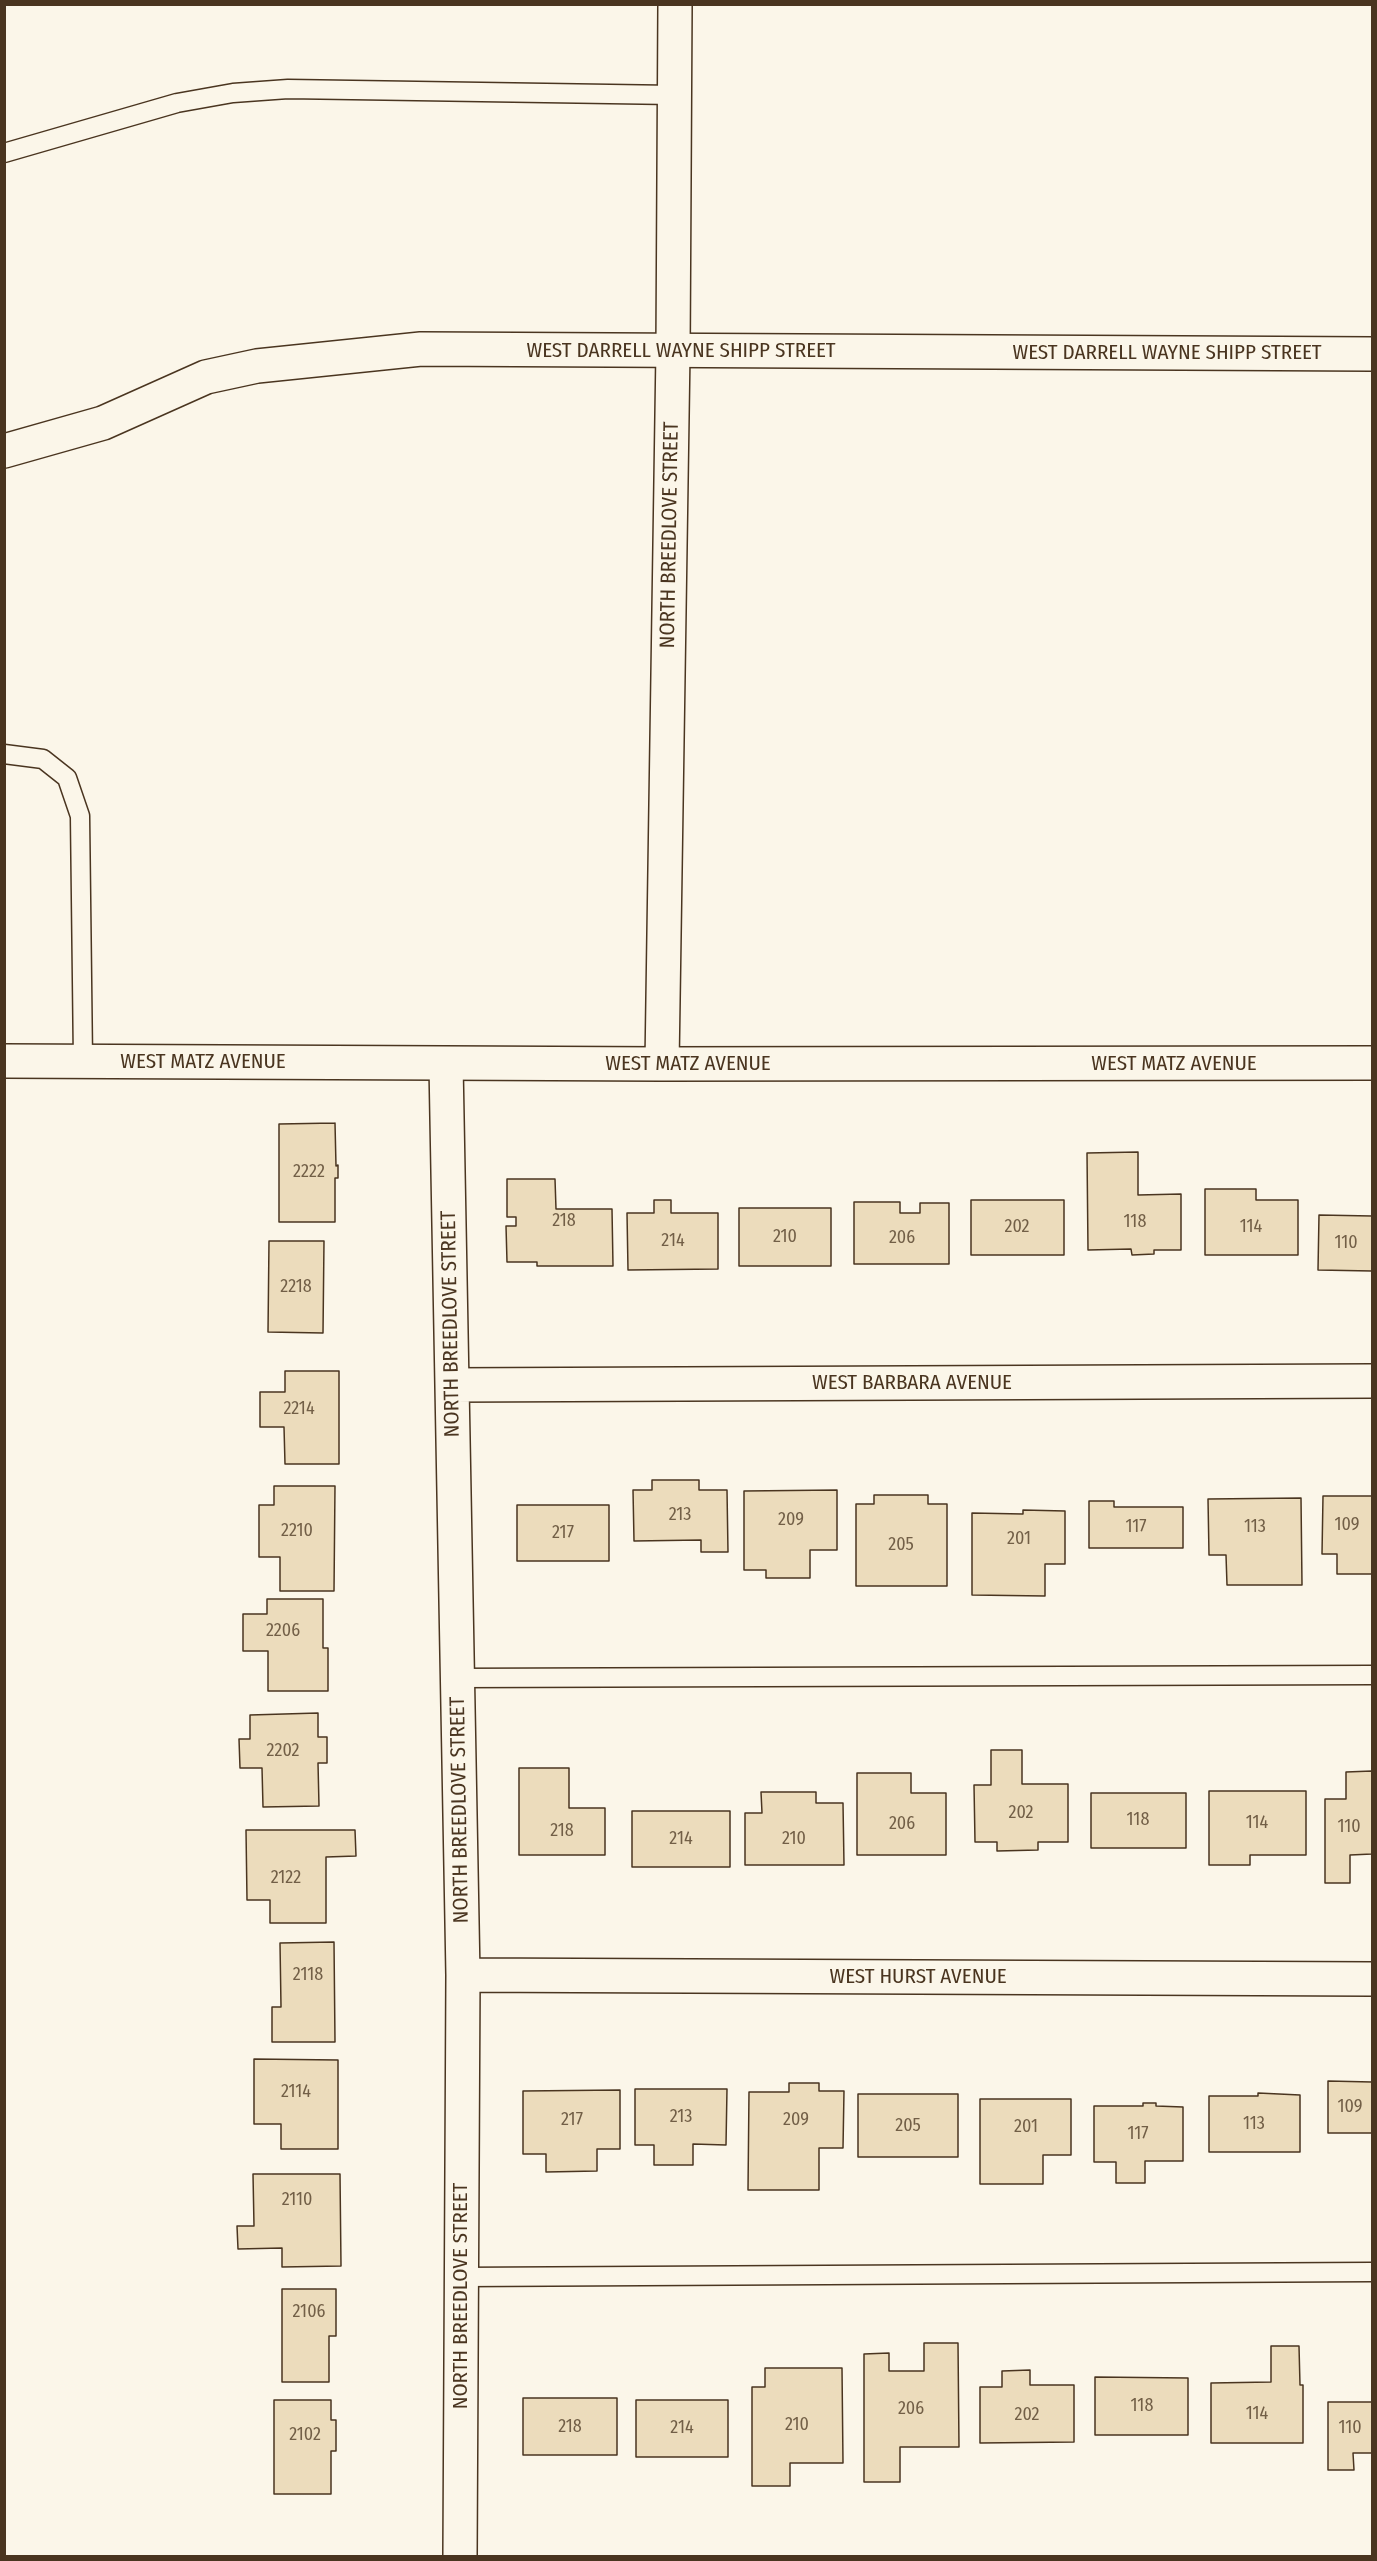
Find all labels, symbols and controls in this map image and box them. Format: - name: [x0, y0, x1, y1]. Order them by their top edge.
- street label: WEST DARRELL WAYNE SHIPP STREET: [526, 338, 836, 364]
- street label: WEST DARRELL WAYNE SHIPP STREET: [1012, 340, 1322, 366]
- street label: NORTH BREEDLOVE STREET: [655, 421, 685, 649]
- street label: WEST MATZ AVENUE: [120, 1049, 286, 1075]
- street label: WEST MATZ AVENUE: [605, 1051, 771, 1077]
- street label: WEST MATZ AVENUE: [1091, 1051, 1257, 1077]
- house number: 2222: [293, 1161, 325, 1183]
- street label: NORTH BREEDLOVE STREET: [436, 1210, 466, 1438]
- house number: 218: [552, 1210, 576, 1232]
- house number: 118: [1124, 1211, 1146, 1233]
- house number: 202: [1004, 1216, 1030, 1238]
- house number: 114: [1240, 1216, 1262, 1238]
- house number: 210: [773, 1226, 797, 1248]
- house number: 206: [889, 1227, 915, 1249]
- house number: 214: [661, 1230, 685, 1252]
- house number: 110: [1334, 1232, 1358, 1254]
- house number: 2218: [280, 1276, 312, 1298]
- street label: WEST BARBARA AVENUE: [812, 1370, 1012, 1396]
- house number: 2214: [283, 1398, 315, 1420]
- house number: 213: [669, 1504, 691, 1526]
- house number: 209: [778, 1509, 804, 1531]
- house number: 109: [1334, 1514, 1360, 1536]
- house number: 117: [1125, 1516, 1147, 1538]
- house number: 113: [1244, 1516, 1266, 1538]
- house number: 2210: [281, 1520, 313, 1542]
- house number: 217: [552, 1522, 574, 1544]
- house number: 201: [1007, 1528, 1031, 1550]
- house number: 205: [888, 1534, 914, 1556]
- house number: 2206: [266, 1620, 300, 1642]
- street label: NORTH BREEDLOVE STREET: [445, 1696, 475, 1924]
- house number: 2202: [267, 1740, 299, 1762]
- house number: 202: [1008, 1802, 1034, 1824]
- house number: 118: [1127, 1809, 1149, 1831]
- house number: 114: [1246, 1812, 1268, 1834]
- house number: 206: [889, 1813, 915, 1835]
- house number: 110: [1337, 1816, 1361, 1838]
- house number: 218: [550, 1820, 574, 1842]
- house number: 214: [669, 1828, 693, 1850]
- house number: 210: [782, 1828, 806, 1850]
- house number: 2122: [271, 1867, 301, 1889]
- house number: 2118: [293, 1964, 323, 1986]
- street label: WEST HURST AVENUE: [829, 1964, 1007, 1990]
- house number: 2114: [281, 2081, 311, 2103]
- house number: 109: [1337, 2096, 1363, 2118]
- house number: 213: [670, 2106, 692, 2128]
- house number: 217: [561, 2109, 583, 2131]
- house number: 209: [783, 2109, 809, 2131]
- house number: 113: [1243, 2113, 1265, 2135]
- house number: 205: [895, 2115, 921, 2137]
- house number: 201: [1014, 2116, 1038, 2138]
- house number: 117: [1127, 2123, 1149, 2145]
- street label: NORTH BREEDLOVE STREET: [448, 2183, 474, 2409]
- house number: 2110: [282, 2189, 312, 2211]
- house number: 2106: [293, 2301, 325, 2323]
- house number: 118: [1131, 2395, 1153, 2417]
- house number: 206: [898, 2398, 924, 2420]
- house number: 114: [1246, 2403, 1268, 2425]
- house number: 202: [1014, 2404, 1040, 2426]
- house number: 210: [785, 2414, 809, 2436]
- house number: 218: [558, 2416, 582, 2438]
- house number: 214: [670, 2417, 694, 2439]
- house number: 110: [1338, 2417, 1362, 2439]
- house number: 2102: [289, 2424, 321, 2446]

